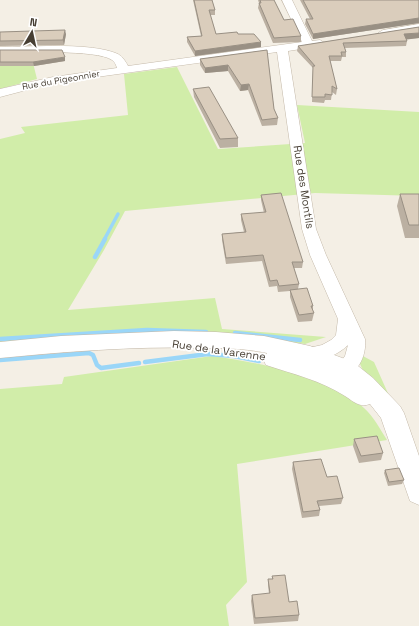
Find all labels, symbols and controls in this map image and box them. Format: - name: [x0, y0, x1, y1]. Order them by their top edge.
- north arrow: [12, 12, 52, 52]
- text: N: [29, 15, 38, 30]
- street label: Rue du Pigeonnier: [21, 67, 101, 93]
- street label: Rue des Montils: [290, 144, 318, 230]
- street label: Rue de la Varenne: [171, 337, 267, 363]

